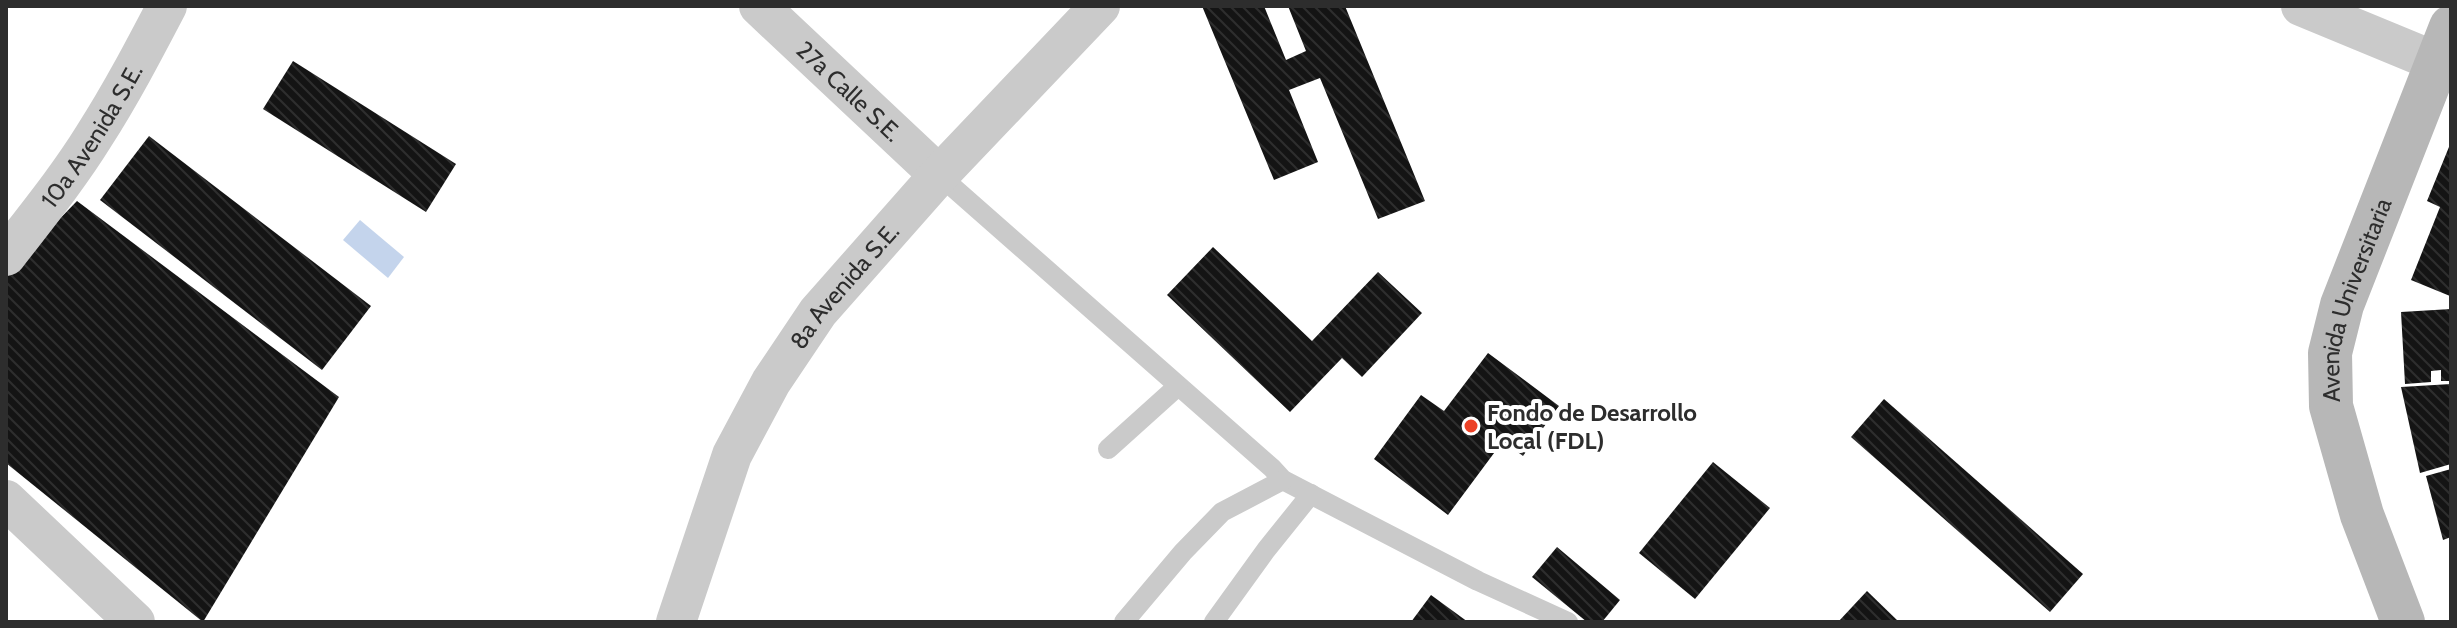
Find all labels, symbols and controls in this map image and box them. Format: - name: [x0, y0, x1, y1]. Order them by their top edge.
- street label: 27a Calle S.E.: [791, 35, 908, 147]
- street label: 10a Avenida S.E.: [34, 58, 148, 213]
- street label: Avenida Universitaria: [2315, 193, 2397, 402]
- street label: 8a Avenida S.E.: [783, 217, 905, 354]
- place label: Fondo de Desarrollo Local (FDL): [1487, 398, 1697, 455]
- marker: Fondo de Desarrollo Local (FDL): [1462, 417, 1480, 435]

